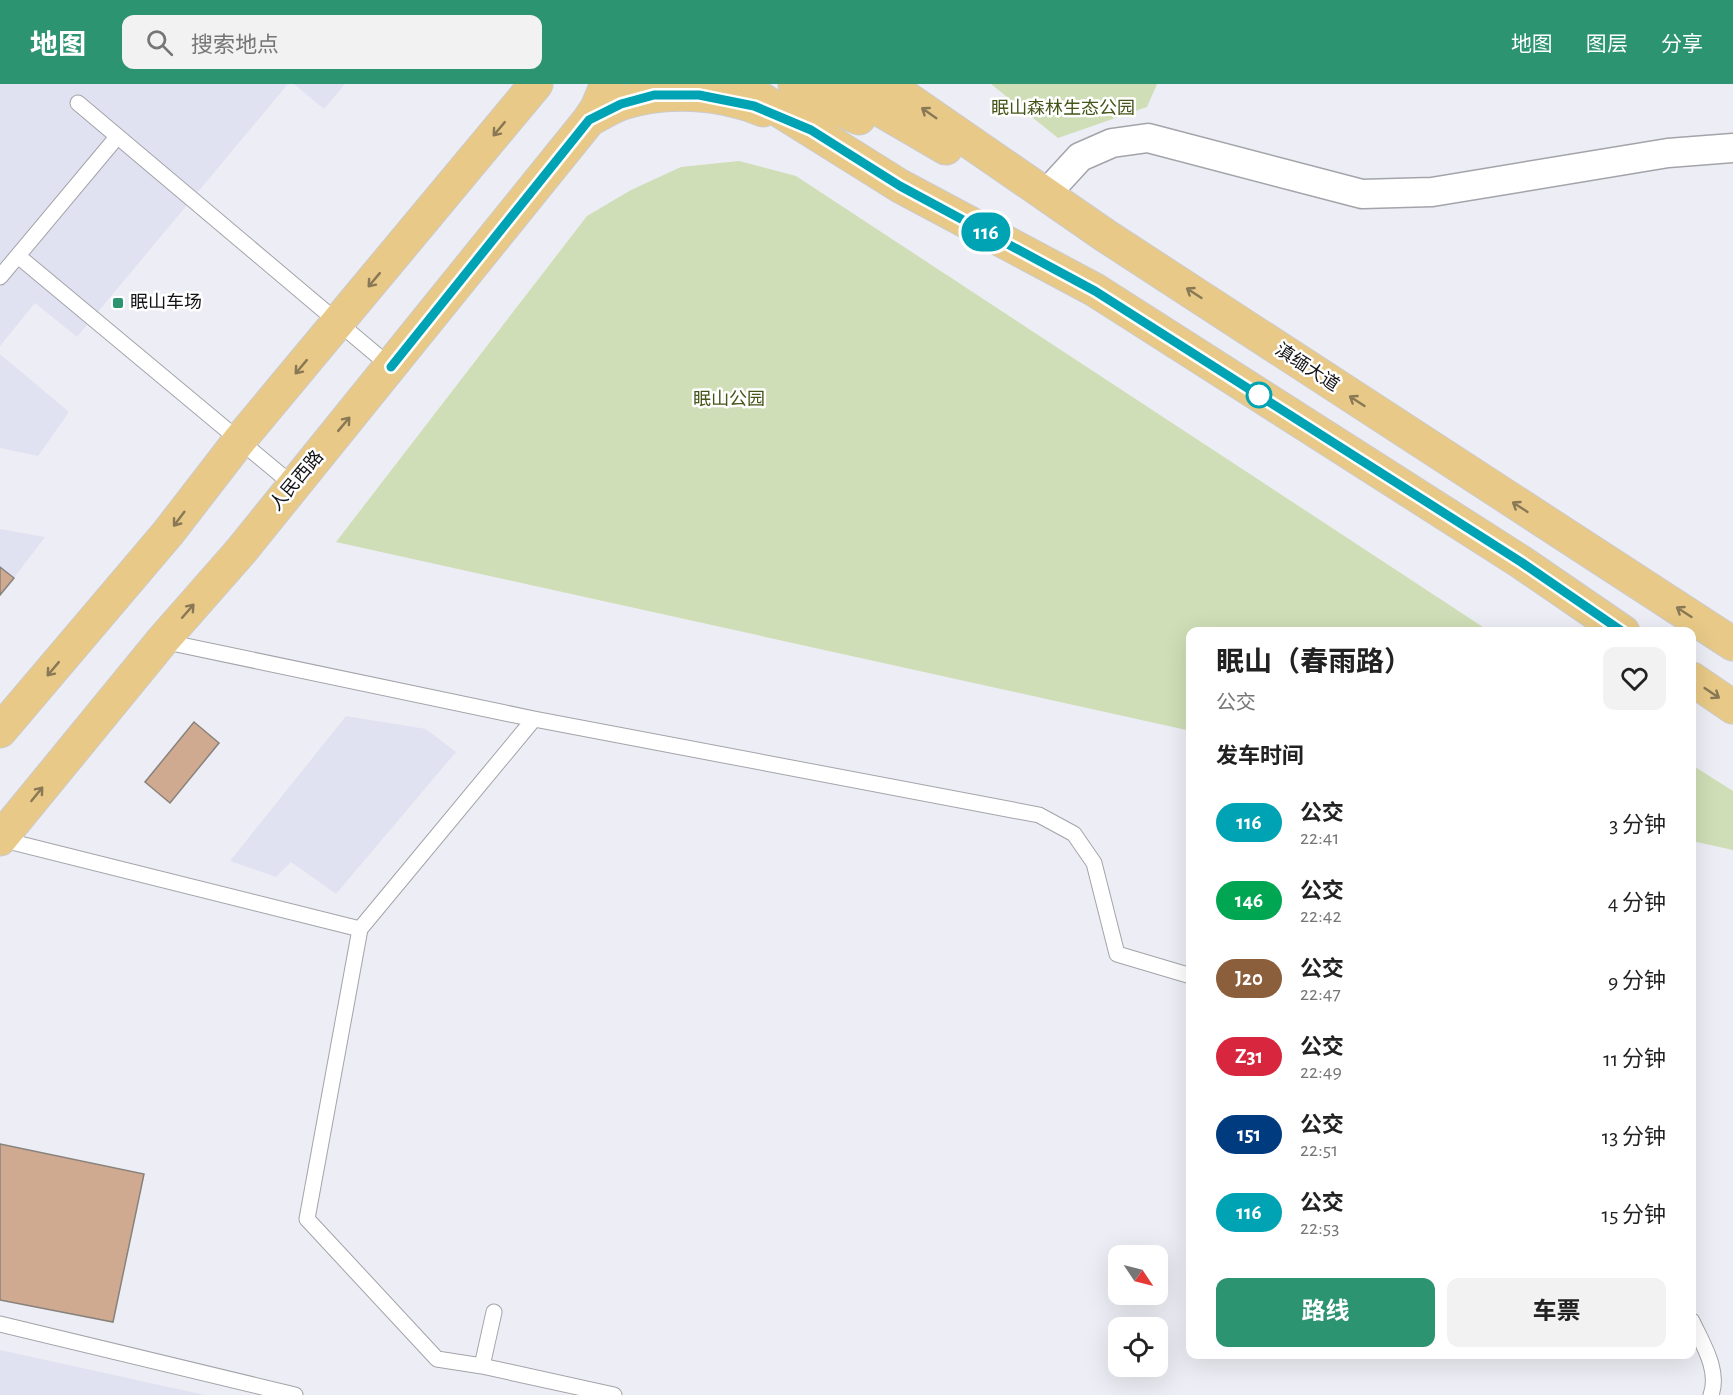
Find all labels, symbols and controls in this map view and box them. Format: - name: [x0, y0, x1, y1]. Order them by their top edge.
- search box: [122, 15, 542, 69]
- icon: search: [143, 26, 176, 59]
- text: 地图: [30, 32, 86, 60]
- text: 搜索地点: [191, 34, 279, 56]
- text: 地图: [1511, 34, 1553, 55]
- text: 图层: [1586, 34, 1628, 55]
- text: 分享: [1661, 34, 1703, 55]
- park label: 眠山森林生态公园: [991, 98, 1135, 118]
- one-way arrow: [921, 107, 937, 119]
- one-way arrow: [492, 121, 505, 137]
- line badge: 116: [952, 212, 1020, 252]
- text: 116: [973, 222, 999, 243]
- one-way arrow: [368, 271, 381, 287]
- one-way arrow: [1185, 287, 1202, 300]
- place label: 眠山车场: [130, 292, 202, 312]
- marker: 眠山车场: [111, 296, 125, 310]
- street label: 滇缅大道: [1272, 339, 1343, 395]
- one-way arrow: [294, 359, 308, 374]
- unlabelled marker: [1246, 382, 1272, 408]
- park label: 眠山公园: [693, 389, 765, 409]
- one-way arrow: [1348, 394, 1365, 407]
- one-way arrow: [337, 417, 351, 432]
- street label: 人民西路: [265, 446, 327, 514]
- one-way arrow: [1512, 501, 1529, 513]
- one-way arrow: [173, 511, 185, 527]
- one-way arrow: [181, 604, 195, 619]
- one-way arrow: [1676, 606, 1693, 618]
- button: heart: [1603, 647, 1666, 710]
- text: 眠山（春雨路）: [1216, 649, 1412, 677]
- one-way arrow: [46, 661, 60, 676]
- one-way arrow: [1704, 687, 1720, 699]
- text: 公交: [1216, 693, 1256, 713]
- text: 发车时间: [1216, 745, 1304, 767]
- one-way arrow: [30, 787, 44, 802]
- text: 公交: [1300, 802, 1344, 824]
- text: 116: [1236, 812, 1262, 833]
- text: 3 分钟: [1609, 814, 1666, 836]
- text: 22:41: [1300, 828, 1339, 848]
- text: 公交: [1300, 880, 1344, 902]
- text: 146: [1235, 890, 1263, 911]
- text: 4 分钟: [1608, 892, 1666, 914]
- text: 22:42: [1300, 906, 1342, 926]
- text: 公交: [1300, 958, 1344, 980]
- text: J20: [1235, 968, 1263, 989]
- text: 9 分钟: [1608, 970, 1666, 992]
- text: 22:47: [1300, 984, 1341, 1004]
- text: 公交: [1300, 1036, 1344, 1058]
- text: Z31: [1235, 1046, 1263, 1067]
- text: 11 分钟: [1603, 1048, 1666, 1070]
- text: 22:49: [1300, 1062, 1342, 1082]
- text: 公交: [1300, 1114, 1344, 1136]
- text: 151: [1237, 1124, 1261, 1145]
- text: 13 分钟: [1602, 1126, 1666, 1148]
- text: 22:51: [1300, 1140, 1338, 1160]
- text: 公交: [1300, 1192, 1344, 1214]
- text: 116: [1236, 1202, 1262, 1223]
- text: 15 分钟: [1602, 1204, 1666, 1226]
- text: 22:53: [1300, 1218, 1339, 1238]
- north arrow: [1108, 1245, 1168, 1305]
- map controls: [1108, 1245, 1168, 1377]
- button: 路线: [1216, 1278, 1435, 1347]
- button: 车票: [1447, 1278, 1666, 1347]
- button: locate: [1108, 1317, 1168, 1377]

